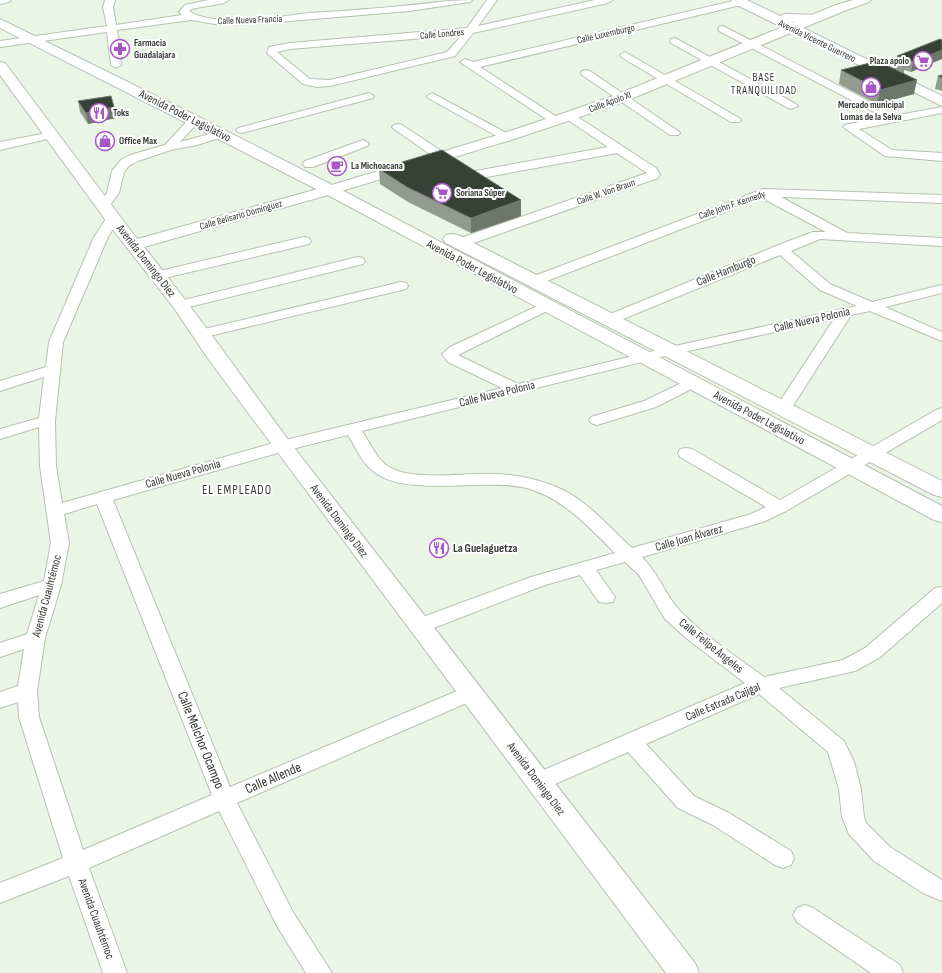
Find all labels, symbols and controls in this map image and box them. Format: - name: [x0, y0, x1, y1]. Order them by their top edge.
- street label: Calle Nueva Francia: [218, 13, 283, 27]
- street label: Avenida Vicente Guerrero: [775, 17, 858, 65]
- street label: Calle Luxemburgo: [576, 22, 636, 46]
- street label: Calle Londres: [419, 26, 465, 42]
- place label: Farmacia Guadalajara: [134, 37, 175, 61]
- pharmacy icon: Farmacia Guadalajara: [109, 38, 131, 60]
- supermarket icon: Plaza apolo: [912, 50, 934, 72]
- place label: Plaza apolo: [870, 55, 909, 67]
- district label: BASE TRANQUILIDAD: [731, 71, 797, 97]
- shop icon: Mercado municipal Lomas de la Selva: [860, 76, 882, 98]
- street label: Avenida Poder Legislativo: [136, 86, 234, 146]
- street label: Calle Apolo XI: [587, 89, 633, 115]
- place label: Mercado municipal Lomas de la Selva: [838, 99, 904, 123]
- restaurant icon: Toks: [88, 102, 110, 124]
- place label: Toks: [113, 107, 129, 119]
- shop icon: Office Max: [94, 130, 116, 152]
- place label: Office Max: [119, 135, 158, 147]
- cafe icon: La Michoacana: [326, 155, 348, 177]
- place label: La Michoacana: [351, 160, 403, 172]
- street label: Calle W. Von Braun: [575, 176, 637, 208]
- supermarket icon: Soriana Súper: [431, 182, 453, 204]
- place label: Soriana Súper: [456, 187, 505, 199]
- street label: Calle John F. Kennedy: [697, 188, 767, 222]
- street label: Calle Belisario Domínguez: [198, 197, 284, 233]
- street label: Avenida Domingo Diez: [112, 221, 179, 301]
- street label: Avenida Poder Legislativo: [423, 236, 520, 297]
- street label: Calle Hamburgo: [694, 252, 758, 290]
- street label: Calle Nueva Polonia: [773, 304, 852, 336]
- street label: Calle Nueva Polonia: [458, 377, 537, 411]
- street label: Avenida Poder Legislativo: [710, 387, 807, 448]
- street label: Calle Nueva Polonia: [144, 456, 223, 492]
- street label: Avenida Domingo Diez: [306, 480, 372, 561]
- district label: EL EMPLEADO: [202, 482, 272, 498]
- street label: Calle Juan Álvarez: [653, 521, 725, 555]
- restaurant icon: La Guelaguetza: [428, 537, 450, 559]
- place label: La Guelaguetza: [453, 541, 518, 556]
- street label: Avenida Cuauhtémoc: [29, 553, 65, 640]
- street label: Calle Felipe Ángeles: [676, 615, 746, 677]
- street label: Calle Estrada Cajigal: [683, 679, 763, 725]
- street label: Calle Melchor Ocampo: [174, 689, 228, 791]
- street label: Avenida Domingo Diez: [503, 738, 569, 819]
- street label: Calle Allende: [242, 759, 304, 797]
- street label: Avenida Cuauhtémoc: [74, 876, 118, 962]

